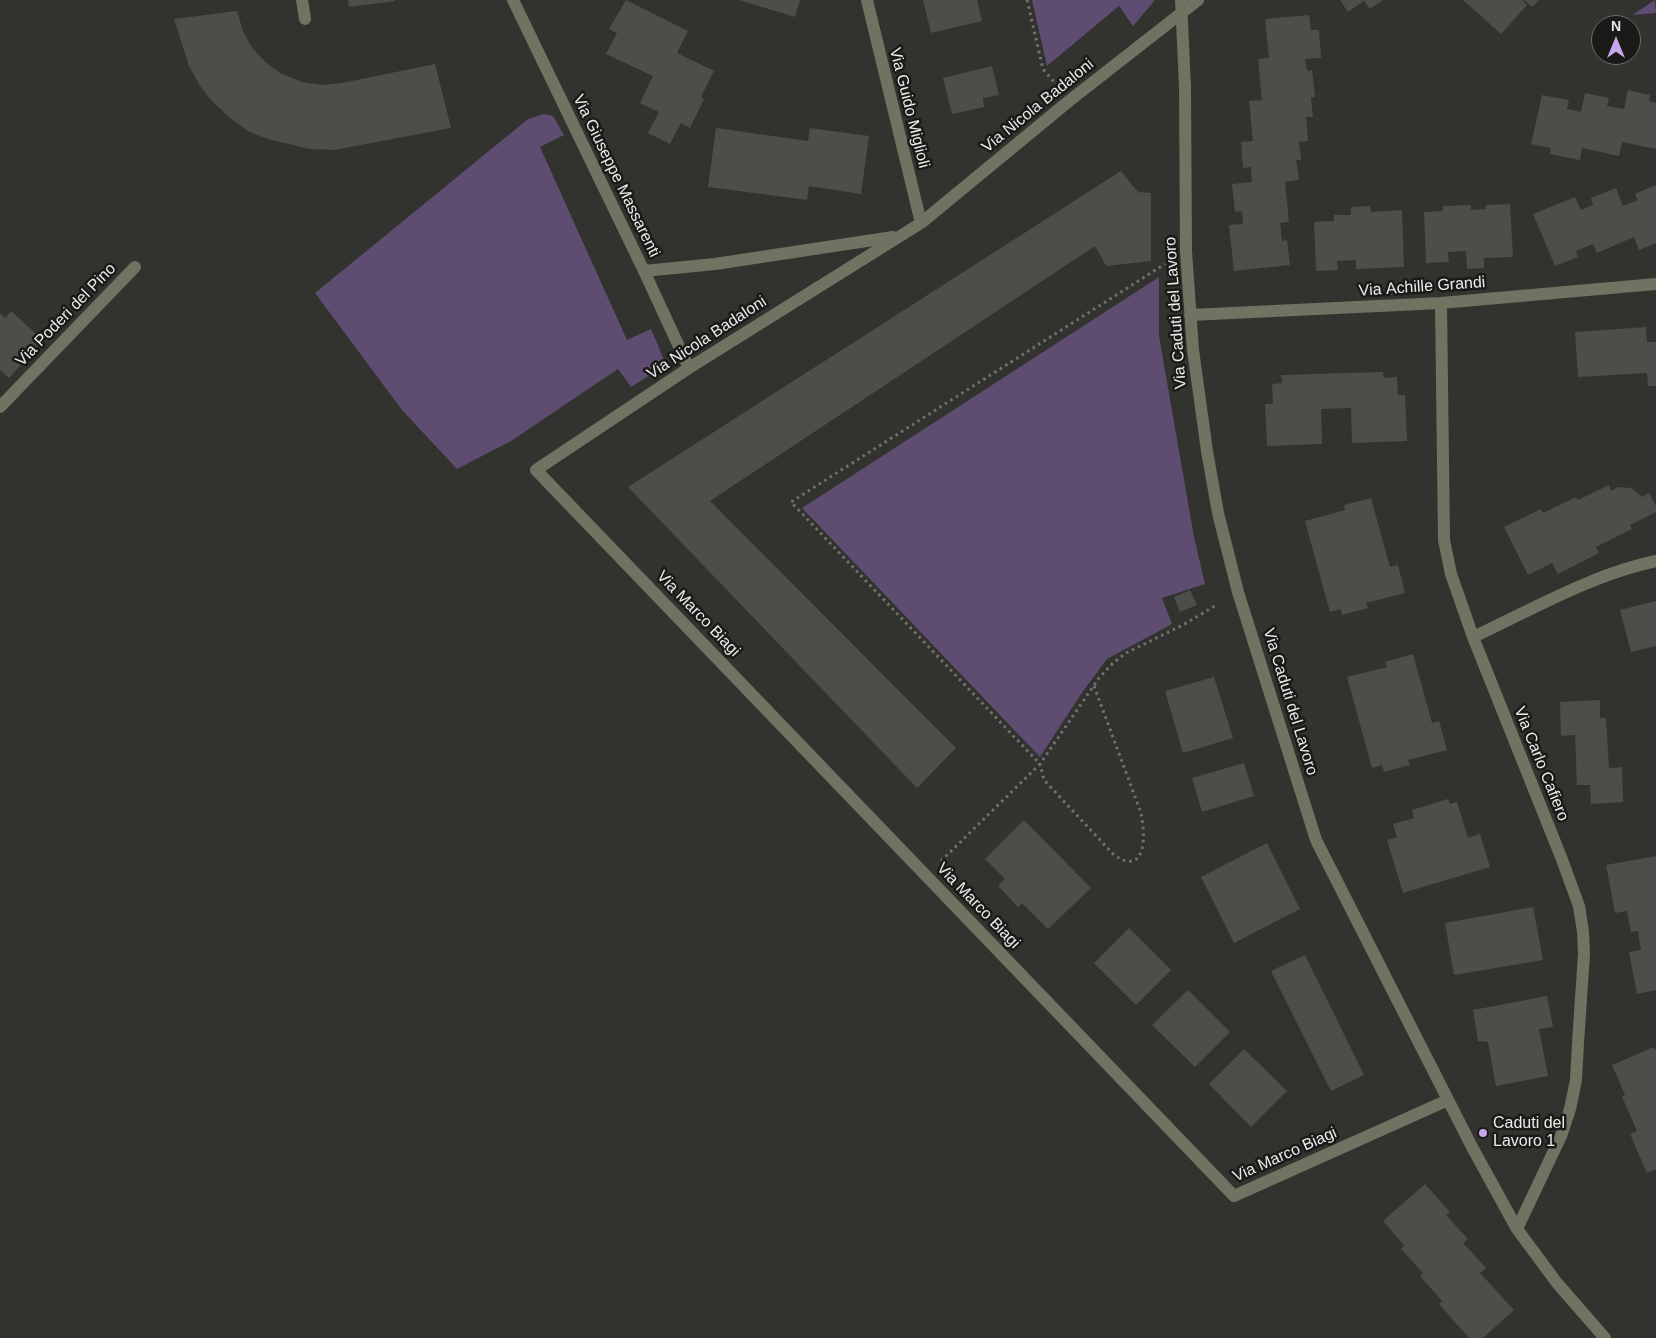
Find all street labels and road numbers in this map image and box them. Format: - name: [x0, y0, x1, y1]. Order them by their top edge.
- street label: Via Guido Miglioli: [885, 46, 933, 170]
- street label: Via Nicola Badaloni: [978, 55, 1098, 157]
- street label: Via Giuseppe Massarenti: [568, 92, 664, 260]
- street label: Via Caduti del Lavoro: [1161, 236, 1191, 390]
- street label: Via Poderi del Pino: [12, 259, 120, 371]
- street label: Via Achille Grandi: [1358, 273, 1486, 301]
- street label: Via Nicola Badaloni: [644, 292, 770, 384]
- street label: Via Marco Biagi: [652, 567, 744, 661]
- street label: Via Caduti del Lavoro: [1258, 626, 1322, 778]
- street label: Via Carlo Cafiero: [1509, 704, 1573, 824]
- street label: Via Marco Biagi: [932, 859, 1024, 953]
- street label: Via Marco Biagi: [1230, 1124, 1340, 1186]

